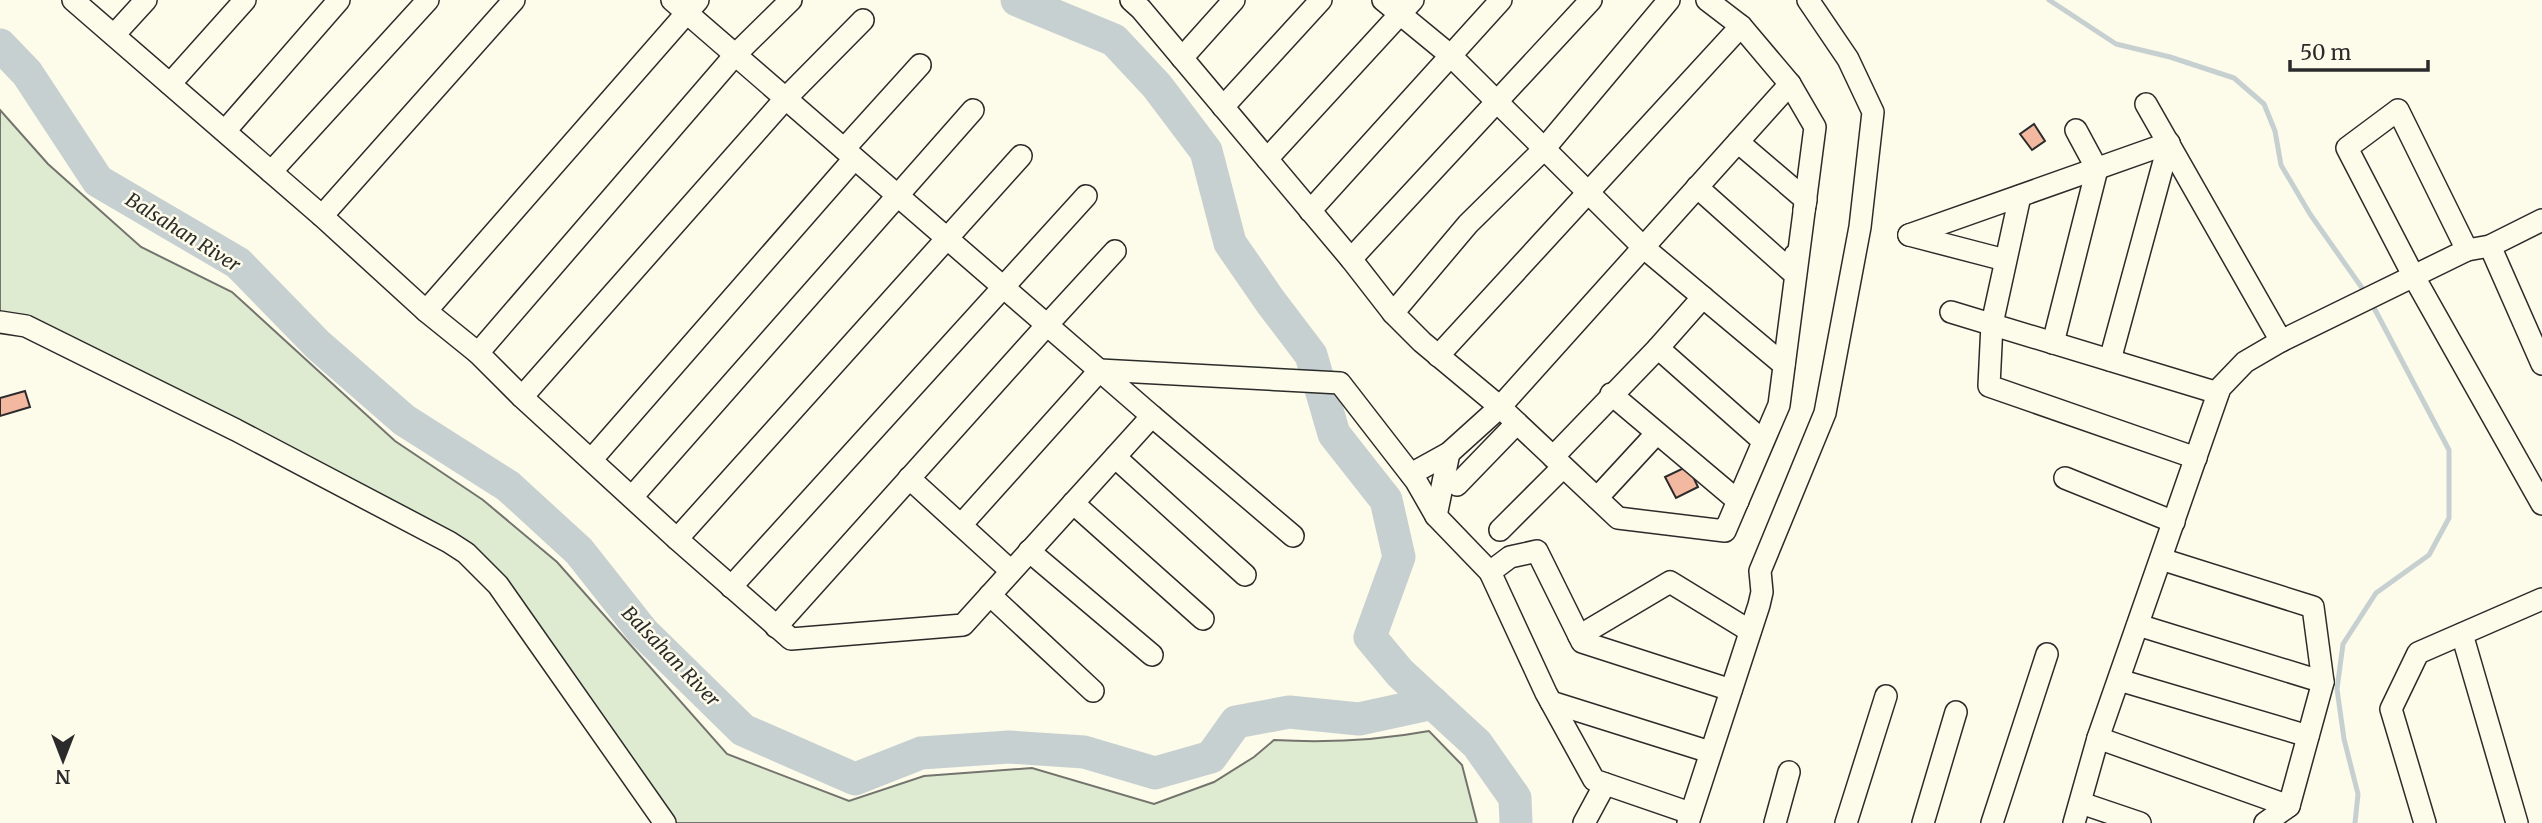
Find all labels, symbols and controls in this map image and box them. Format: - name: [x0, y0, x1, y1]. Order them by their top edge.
- scale bar: [2290, 28, 2428, 72]
- text: 50 m: [2300, 39, 2351, 66]
- water label: Balsahan River: [121, 187, 245, 277]
- water label: Balsahan River: [617, 601, 725, 712]
- north arrow: [28, 725, 98, 795]
- text: N: [55, 765, 71, 789]

